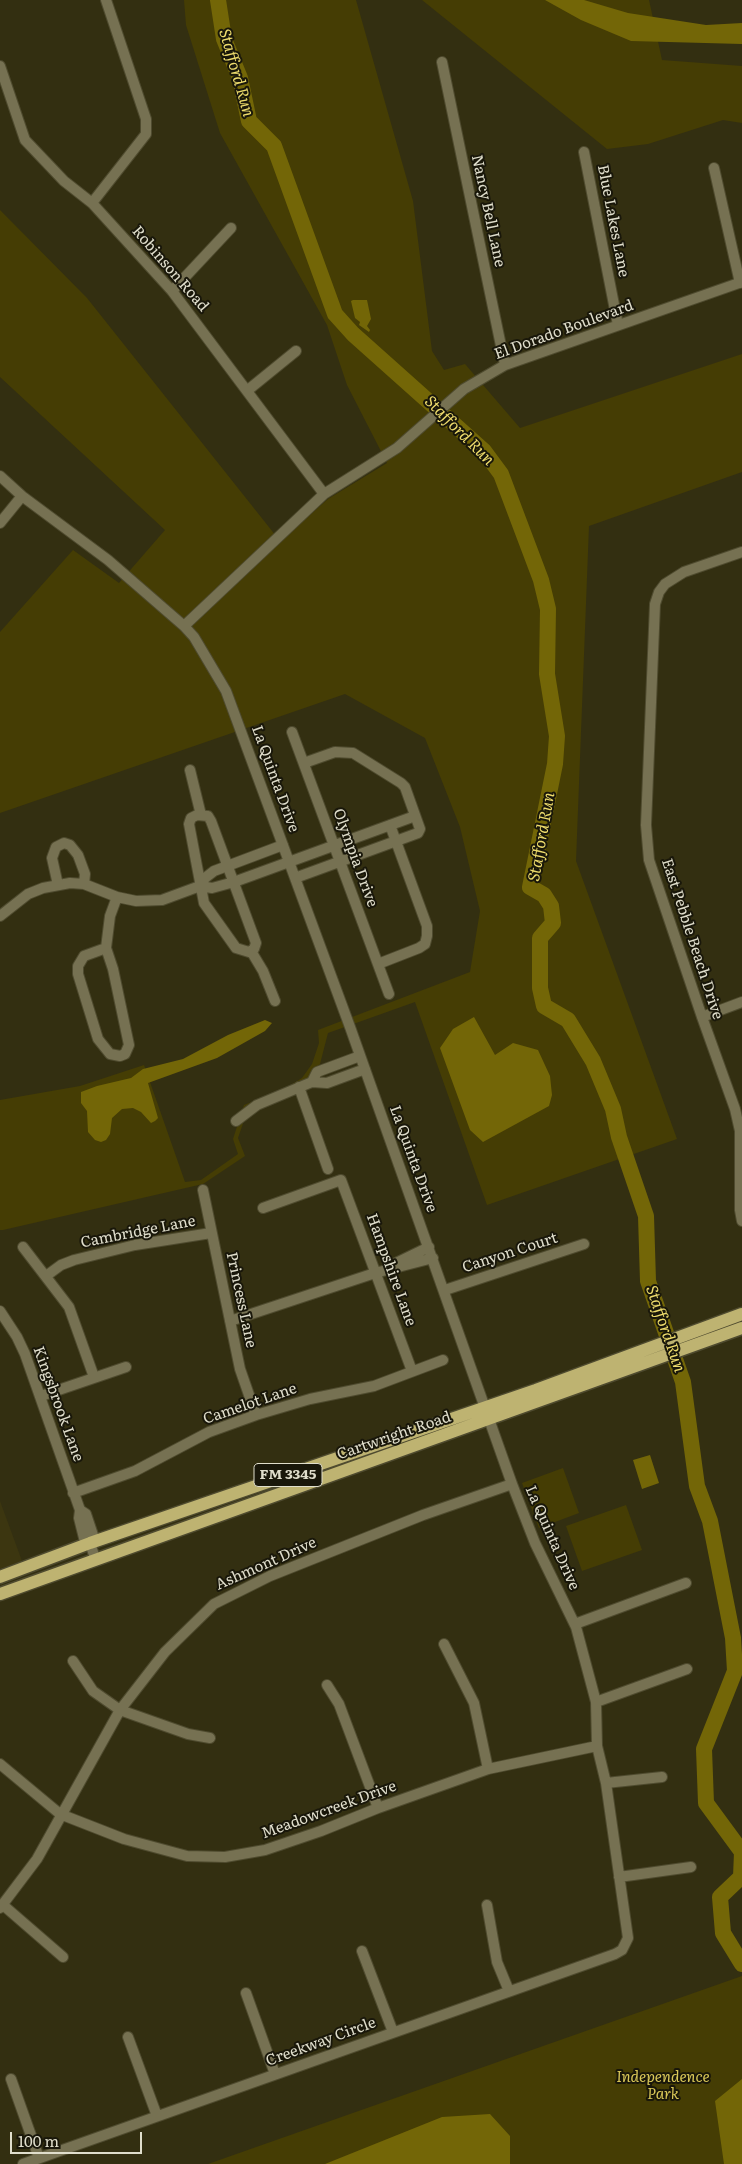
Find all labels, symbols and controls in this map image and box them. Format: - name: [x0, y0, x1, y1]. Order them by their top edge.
- water label: Stafford Run: [214, 27, 258, 119]
- street label: Nancy Bell Lane: [467, 153, 509, 269]
- street label: Blue Lakes Lane: [593, 163, 633, 279]
- street label: Robinson Road: [128, 223, 212, 315]
- street label: El Dorado Boulevard: [492, 296, 636, 364]
- water label: Stafford Run: [420, 392, 498, 470]
- street label: La Quinta Drive: [247, 723, 303, 835]
- water label: Stafford Run: [525, 791, 559, 883]
- street label: Olympia Drive: [329, 806, 381, 910]
- street label: East Pebble Beach Drive: [657, 856, 727, 1022]
- street label: La Quinta Drive: [385, 1103, 441, 1215]
- street label: Hampshire Lane: [362, 1211, 420, 1329]
- street label: Cambridge Lane: [79, 1212, 197, 1252]
- street label: Canyon Court: [460, 1229, 560, 1277]
- street label: Princess Lane: [222, 1250, 260, 1350]
- water label: Stafford Run: [641, 1283, 689, 1375]
- street label: Kingsbrook Lane: [29, 1344, 87, 1464]
- street label: Camelot Lane: [201, 1380, 299, 1428]
- street label: Cartwright Road: [335, 1408, 453, 1464]
- road number: FM 3345: [254, 1464, 322, 1486]
- street label: La Quinta Drive: [521, 1483, 583, 1593]
- street label: Ashmont Drive: [213, 1534, 319, 1594]
- street label: Meadowcreek Drive: [259, 1777, 399, 1843]
- street label: Creekway Circle: [264, 2014, 378, 2070]
- park label: Independence Park: [616, 2069, 710, 2104]
- scale bar: [12, 2122, 145, 2154]
- text: 100 m: [18, 2129, 59, 2152]

